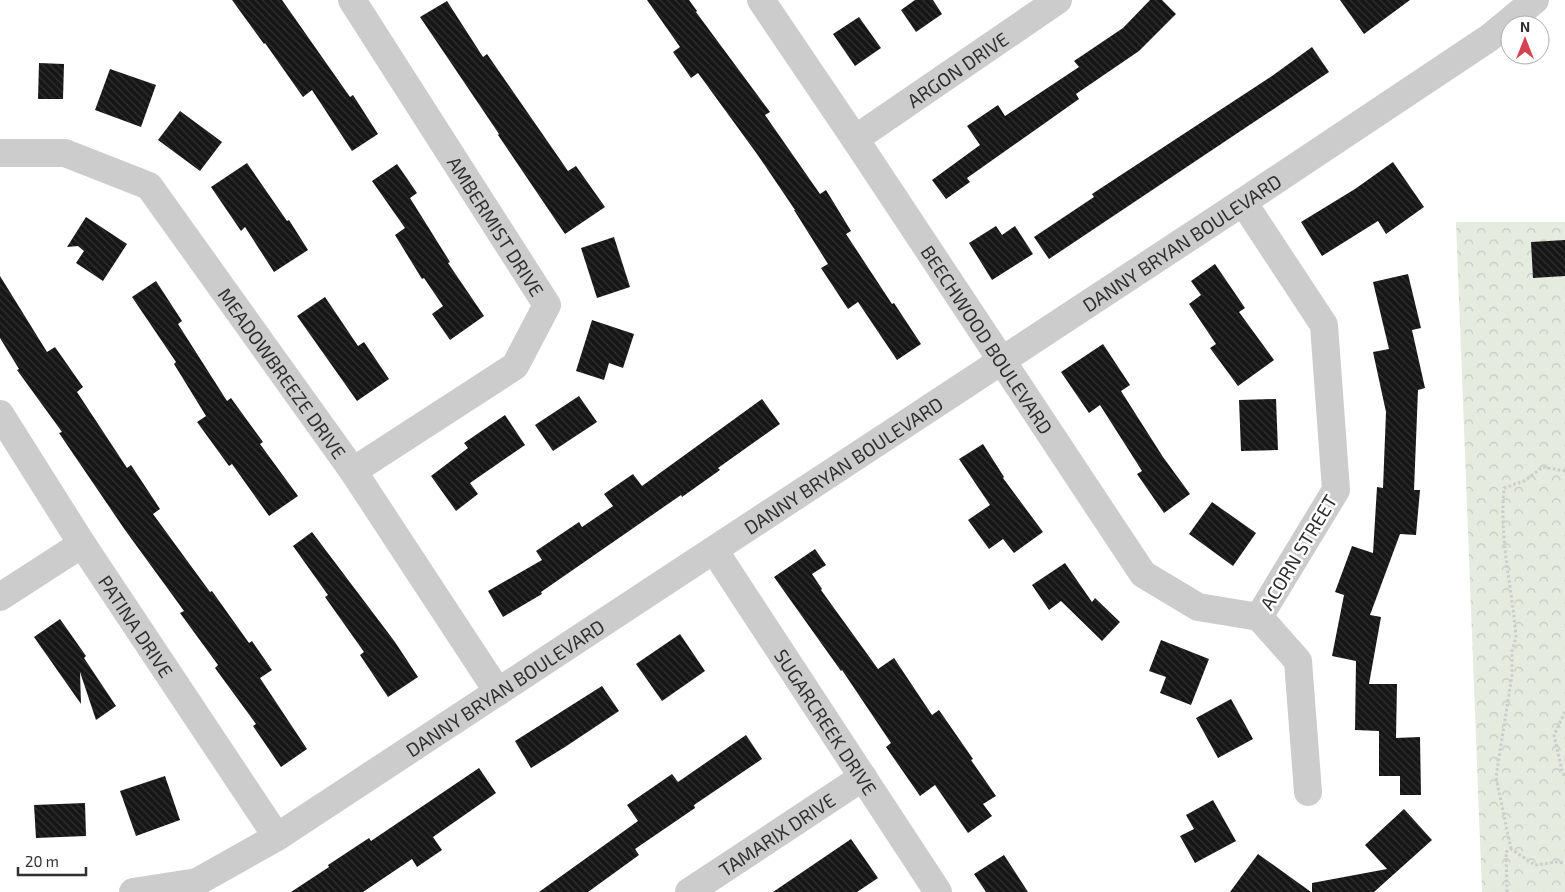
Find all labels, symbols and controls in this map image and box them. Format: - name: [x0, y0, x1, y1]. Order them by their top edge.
- north arrow: [1500, 15, 1550, 65]
- text: N: [1520, 18, 1530, 35]
- street label: ARGON DRIVE: [902, 26, 1012, 112]
- street label: AMBERMIST DRIVE: [443, 152, 550, 300]
- street label: DANNY BRYAN BOULEVARD: [1078, 169, 1285, 316]
- street label: BEECHWOOD BOULEVARD: [917, 241, 1058, 438]
- street label: MEADOWBREEZE DRIVE: [214, 283, 352, 463]
- street label: DANNY BRYAN BOULEVARD: [739, 391, 947, 539]
- street label: ACORN STREET: [1255, 490, 1341, 614]
- street label: PATINA DRIVE: [94, 570, 179, 681]
- street label: DANNY BRYAN BOULEVARD: [401, 614, 608, 761]
- street label: SUGARCREEK DRIVE: [770, 644, 882, 799]
- street label: TAMARIX DRIVE: [714, 787, 839, 881]
- scale bar: [18, 844, 85, 876]
- text: 20 m: [25, 852, 59, 870]

